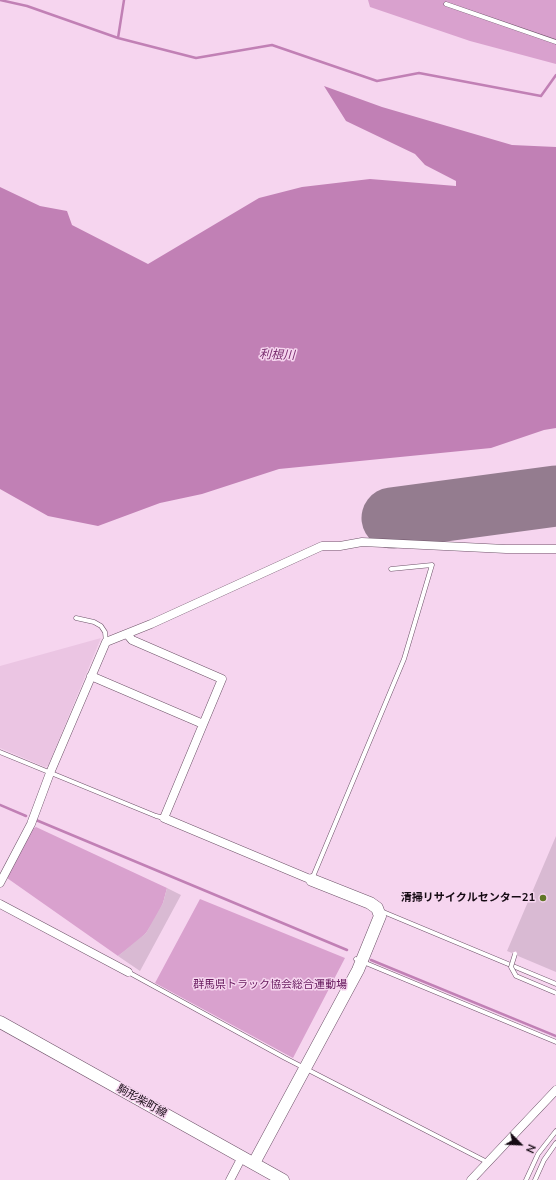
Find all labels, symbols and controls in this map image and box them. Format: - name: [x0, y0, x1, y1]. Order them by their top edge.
- water label: 利根川: [259, 347, 295, 363]
- place label: 清掃リサイクルセンター21: [401, 891, 535, 905]
- marker: 清掃リサイクルセンター21: [538, 893, 548, 903]
- park label: 群馬県トラック協会総合運動場: [193, 978, 347, 992]
- street label: 駒形柴町線: [115, 1082, 169, 1120]
- north arrow: [500, 1124, 540, 1164]
- text: N: [523, 1142, 539, 1156]

